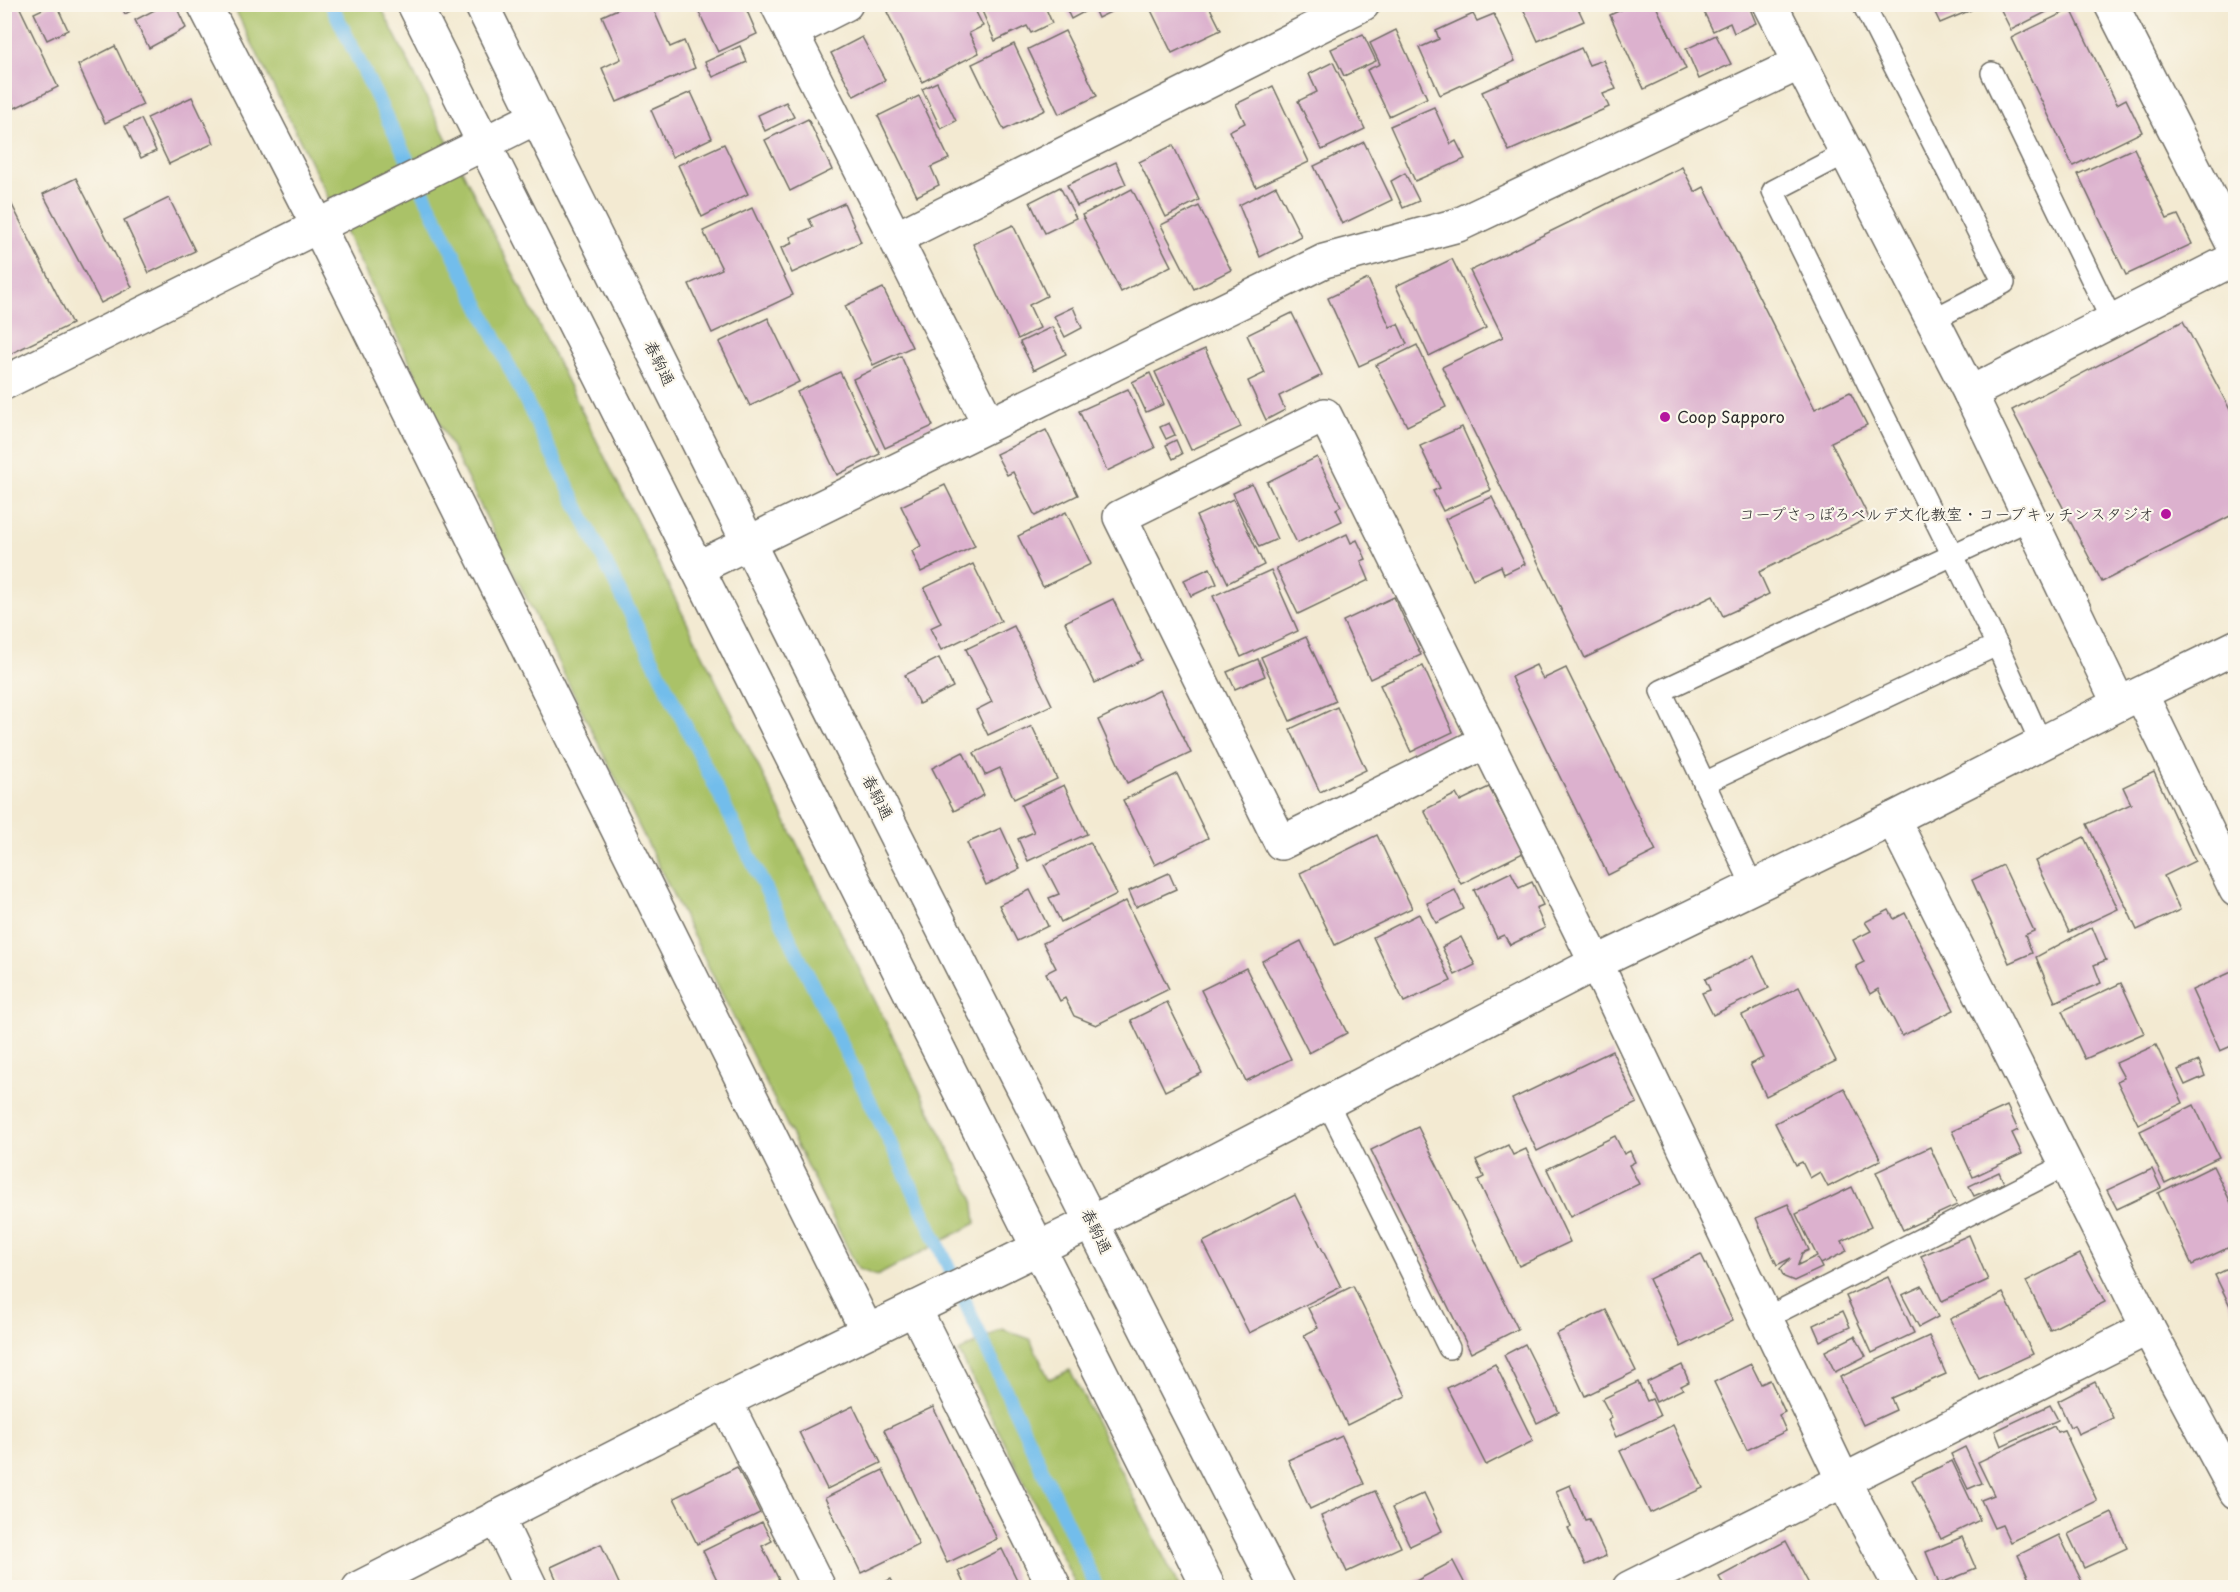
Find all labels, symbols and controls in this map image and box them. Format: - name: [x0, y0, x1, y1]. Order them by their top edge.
- street label: 春駒通: [640, 336, 682, 389]
- place label: Coop Sapporo: [1677, 404, 1785, 428]
- marker: Coop Sapporo: [1658, 410, 1672, 424]
- place label: コープさっぽろベルデ文化教室・コープキッチンスタジオ: [1739, 501, 2154, 525]
- marker: コープさっぽろベルデ文化教室・コープキッチンスタジオ: [2159, 507, 2173, 521]
- street label: 春駒通: [857, 770, 900, 823]
- street label: 春駒通: [1077, 1204, 1119, 1257]

